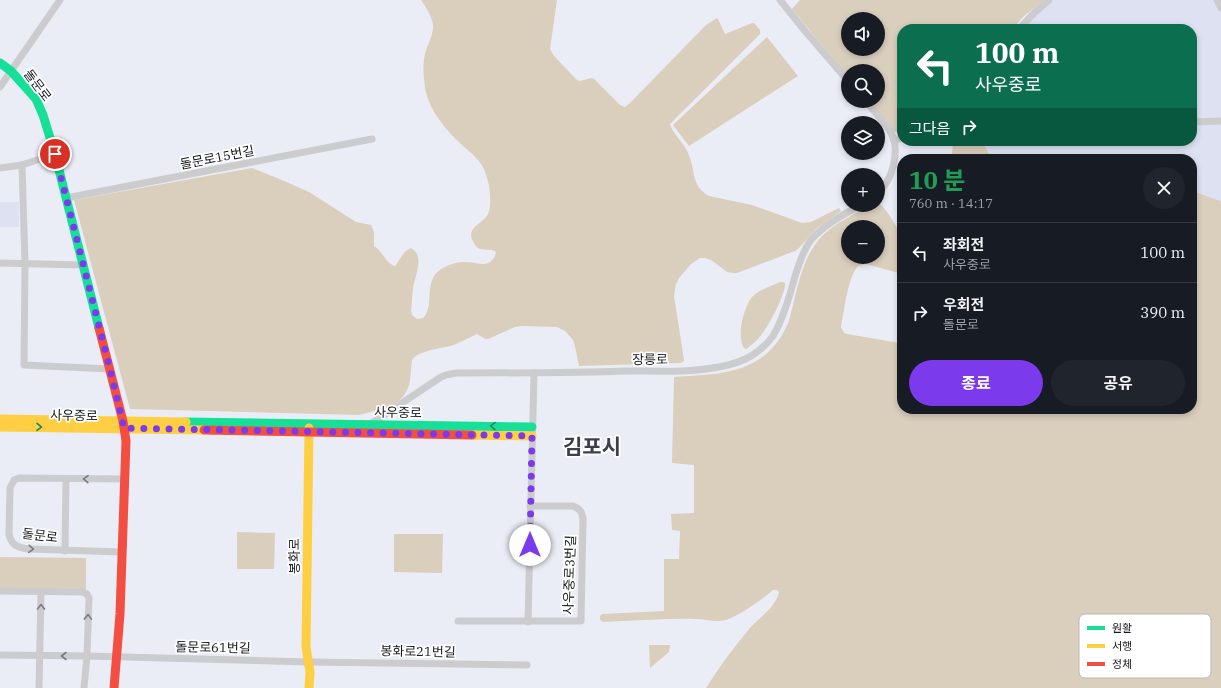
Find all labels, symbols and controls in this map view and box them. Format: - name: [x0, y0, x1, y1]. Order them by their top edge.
- map controls: [841, 12, 885, 264]
- button: sound: [841, 12, 885, 56]
- text: 100 m: [975, 34, 1059, 71]
- icon: left: [909, 40, 961, 92]
- button: search: [841, 64, 885, 108]
- street label: 돌문로: [20, 66, 55, 105]
- text: 사우중로: [975, 73, 1041, 96]
- button: layers: [841, 116, 885, 160]
- icon: right: [958, 116, 980, 138]
- text: 그다음: [909, 119, 950, 138]
- pin: [38, 137, 72, 171]
- street label: 돌문로15번길: [178, 142, 256, 173]
- icon: arrive: [44, 143, 66, 165]
- text: 10 분: [909, 164, 965, 196]
- button: close: [1143, 167, 1185, 209]
- button: +: [841, 168, 885, 212]
- text: 760 m · 14:17: [909, 195, 993, 212]
- button: −: [841, 220, 885, 264]
- text: 좌회전: [943, 235, 984, 254]
- icon: left: [909, 242, 931, 264]
- text: 100 m: [1140, 243, 1185, 262]
- text: 사우중로: [943, 256, 991, 273]
- text: 우회전: [943, 295, 984, 314]
- icon: right: [909, 302, 931, 324]
- text: 390 m: [1140, 303, 1185, 322]
- text: 돌문로: [943, 316, 979, 333]
- street label: 장릉로: [632, 351, 668, 368]
- button: 종료: [909, 360, 1043, 406]
- button: 공유: [1051, 360, 1185, 406]
- street label: 사우중로: [374, 404, 422, 421]
- street label: 사우중로: [50, 407, 98, 424]
- one-way arrow: [490, 422, 496, 430]
- one-way arrow: [36, 423, 42, 431]
- district label: 김포시: [563, 432, 621, 460]
- one-way arrow: [83, 475, 89, 483]
- position arrow: [509, 524, 551, 566]
- street label: 돌문로: [21, 525, 59, 546]
- street label: 사우중로3번길: [560, 535, 579, 615]
- street label: 봉화로: [286, 538, 303, 574]
- one-way arrow: [28, 545, 34, 554]
- one-way arrow: [36, 604, 45, 610]
- one-way arrow: [84, 614, 92, 620]
- legend: [1079, 614, 1211, 678]
- text: 원활: [1112, 621, 1132, 635]
- street label: 돌문로61번길: [175, 638, 251, 657]
- text: 서행: [1112, 639, 1132, 653]
- street label: 봉화로21번길: [380, 642, 456, 661]
- one-way arrow: [61, 652, 67, 660]
- text: 정체: [1112, 657, 1132, 671]

